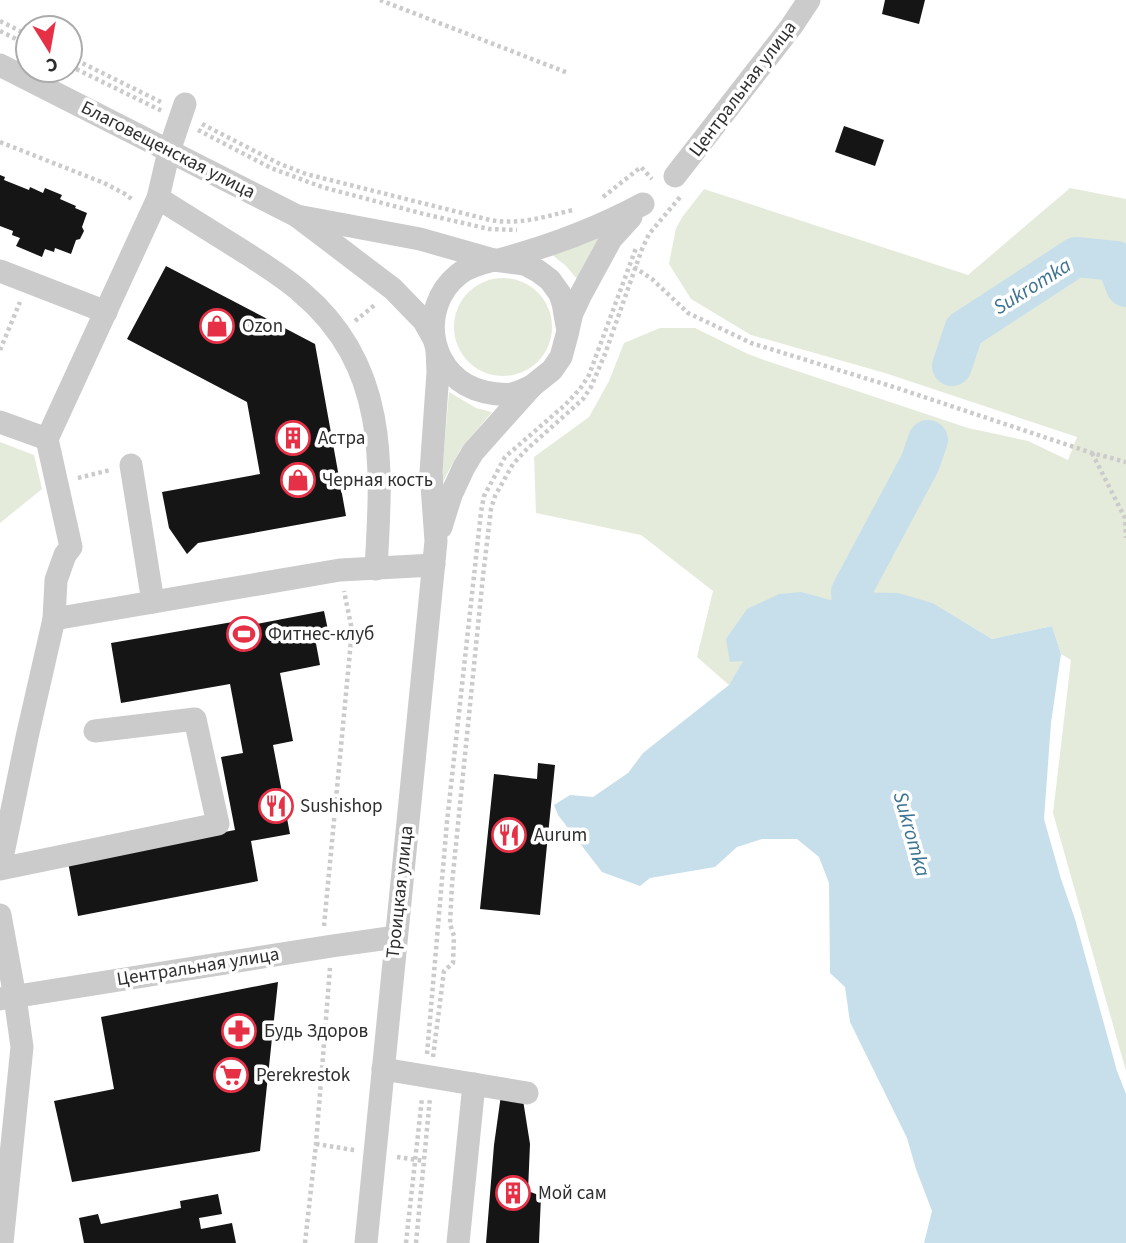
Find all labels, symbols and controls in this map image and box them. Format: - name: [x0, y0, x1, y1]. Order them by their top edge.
- north arrow: [14, 14, 84, 84]
- street label: Центральная улица: [683, 15, 803, 163]
- text: С: [44, 50, 60, 79]
- street label: Благовещенская улица: [76, 94, 260, 206]
- water label: Sukromka: [987, 250, 1077, 322]
- shop icon: Ozon: [198, 307, 236, 345]
- place label: Ozon: [242, 313, 283, 340]
- building icon: Астра: [274, 419, 312, 457]
- place label: Астра: [318, 425, 365, 452]
- shop icon: Черная кость: [279, 461, 317, 499]
- place label: Черная кость: [322, 467, 433, 494]
- sports icon: Фитнес-клуб: [225, 615, 263, 653]
- place label: Фитнес-клуб: [268, 621, 374, 648]
- restaurant icon: Sushishop: [257, 787, 295, 825]
- water label: Sukromka: [886, 788, 938, 880]
- place label: Sushishop: [300, 793, 383, 820]
- restaurant icon: Aurum: [490, 816, 528, 854]
- place label: Aurum: [534, 822, 587, 849]
- street label: Троицкая улица: [380, 824, 420, 960]
- street label: Центральная улица: [115, 941, 281, 993]
- pharmacy icon: Будь Здоров: [220, 1012, 258, 1050]
- place label: Будь Здоров: [264, 1018, 368, 1045]
- supermarket icon: Perekrestok: [212, 1056, 250, 1094]
- place label: Perekrestok: [256, 1062, 351, 1089]
- building icon: Мой сам: [494, 1174, 532, 1212]
- place label: Мой сам: [538, 1180, 607, 1207]

